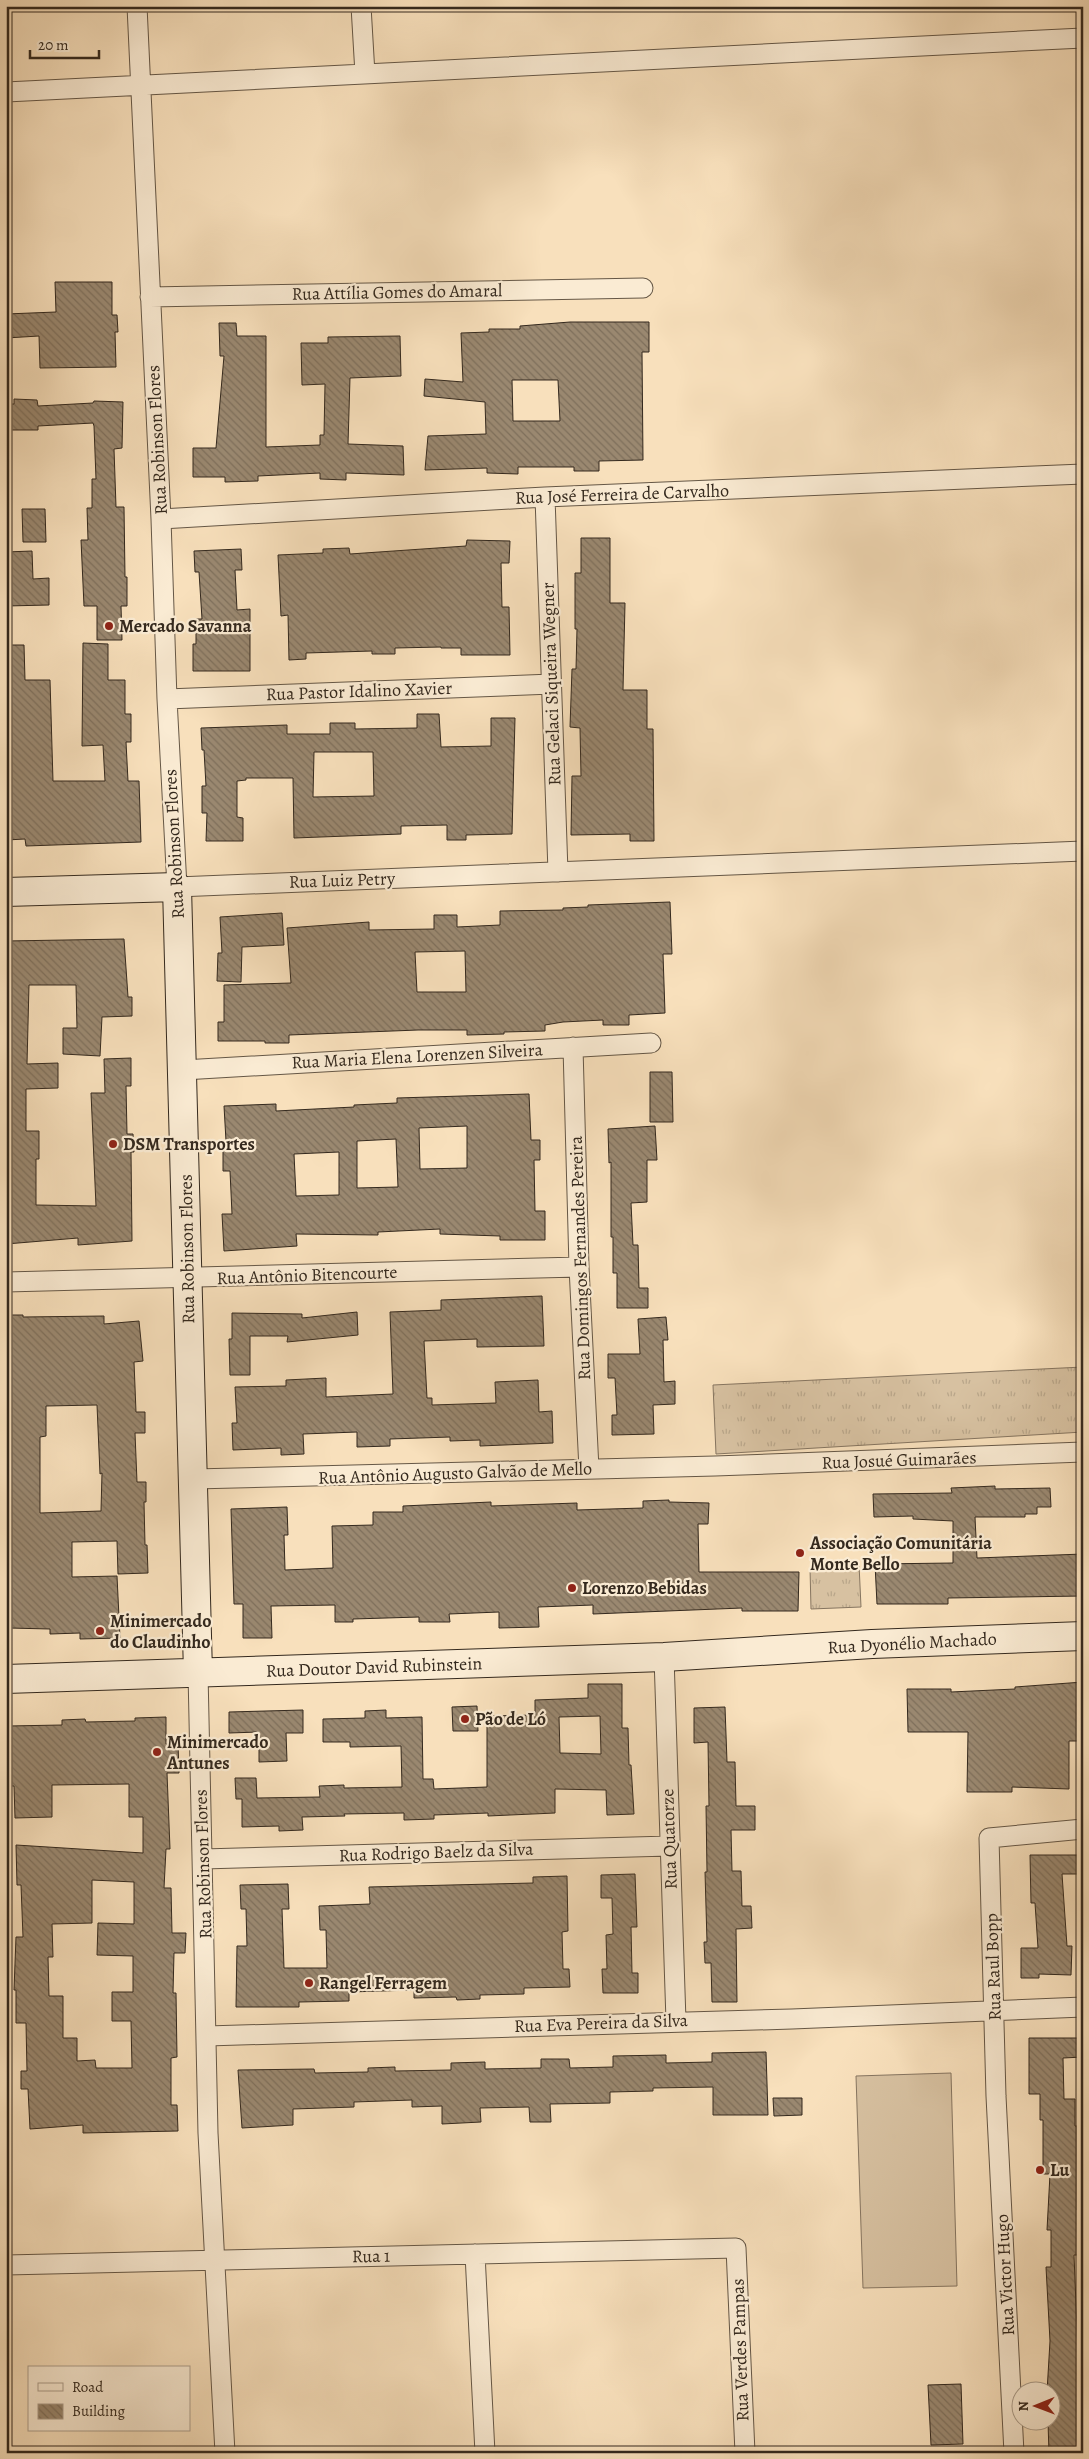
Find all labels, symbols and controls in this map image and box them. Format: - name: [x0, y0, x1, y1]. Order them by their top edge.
- scale bar: [30, 28, 99, 60]
- text: 20 m: [38, 35, 69, 55]
- street label: Rua Attília Gomes do Amaral: [291, 278, 503, 306]
- street label: Rua Robinson Flores: [141, 365, 173, 515]
- street label: Rua José Ferreira de Carvalho: [515, 478, 729, 510]
- street label: Rua Gelaci Siqueira Wegner: [535, 582, 567, 786]
- place label: Mercado Savanna: [119, 614, 252, 638]
- marker: Mercado Savanna: [103, 620, 115, 632]
- street label: Rua Pastor Idalino Xavier: [265, 676, 453, 706]
- street label: Rua Robinson Flores: [158, 769, 190, 919]
- street label: Rua Luiz Petry: [288, 866, 396, 894]
- street label: Rua Maria Elena Lorenzen Silveira: [291, 1037, 544, 1075]
- place label: DSM Transportes: [123, 1132, 255, 1156]
- street label: Rua Domingos Fernandes Pereira: [564, 1135, 596, 1381]
- marker: DSM Transportes: [107, 1138, 119, 1150]
- street label: Rua Robinson Flores: [174, 1174, 200, 1324]
- street label: Rua Antônio Bitencourte: [216, 1260, 398, 1290]
- street label: Rua Josué Guimarães: [821, 1445, 977, 1475]
- street label: Rua Antônio Augusto Galvão de Mello: [318, 1456, 592, 1490]
- place label: Associação Comunitária Monte Bello: [809, 1531, 992, 1576]
- marker: Associação Comunitária Monte Bello: [794, 1547, 806, 1559]
- place label: Lorenzo Bebidas: [582, 1576, 707, 1600]
- marker: Lorenzo Bebidas: [566, 1582, 578, 1594]
- place label: Minimercado do Claudinho: [110, 1609, 212, 1654]
- marker: Minimercado do Claudinho: [94, 1625, 106, 1637]
- street label: Rua Dyonélio Machado: [827, 1627, 997, 1659]
- street label: Rua Doutor David Rubinstein: [265, 1651, 483, 1683]
- place label: Pão de Ló: [475, 1707, 546, 1731]
- marker: Pão de Ló: [459, 1713, 471, 1725]
- place label: Minimercado Antunes: [166, 1730, 269, 1775]
- marker: Minimercado Antunes: [151, 1746, 163, 1758]
- street label: Rua Quatorze: [655, 1788, 683, 1890]
- street label: Rua Robinson Flores: [188, 1789, 218, 1939]
- street label: Rua Rodrigo Baelz da Silva: [338, 1837, 534, 1867]
- street label: Rua Raul Bopp: [979, 1913, 1007, 2021]
- place label: Rangel Ferragem: [319, 1971, 447, 1995]
- marker: Rangel Ferragem: [303, 1977, 315, 1989]
- street label: Rua Eva Pereira da Silva: [514, 2008, 689, 2038]
- place label: Lu: [1050, 2158, 1070, 2182]
- marker: Lu: [1034, 2164, 1046, 2176]
- street label: Rua Victor Hugo: [990, 2214, 1020, 2336]
- street label: Rua 1: [352, 2244, 390, 2268]
- street label: Rua Verdes Pampas: [726, 2278, 754, 2422]
- legend: [28, 2366, 190, 2432]
- text: Road: [72, 2377, 104, 2397]
- north arrow: [1012, 2382, 1062, 2432]
- text: Building: [72, 2401, 125, 2421]
- text: N: [1014, 2401, 1033, 2411]

